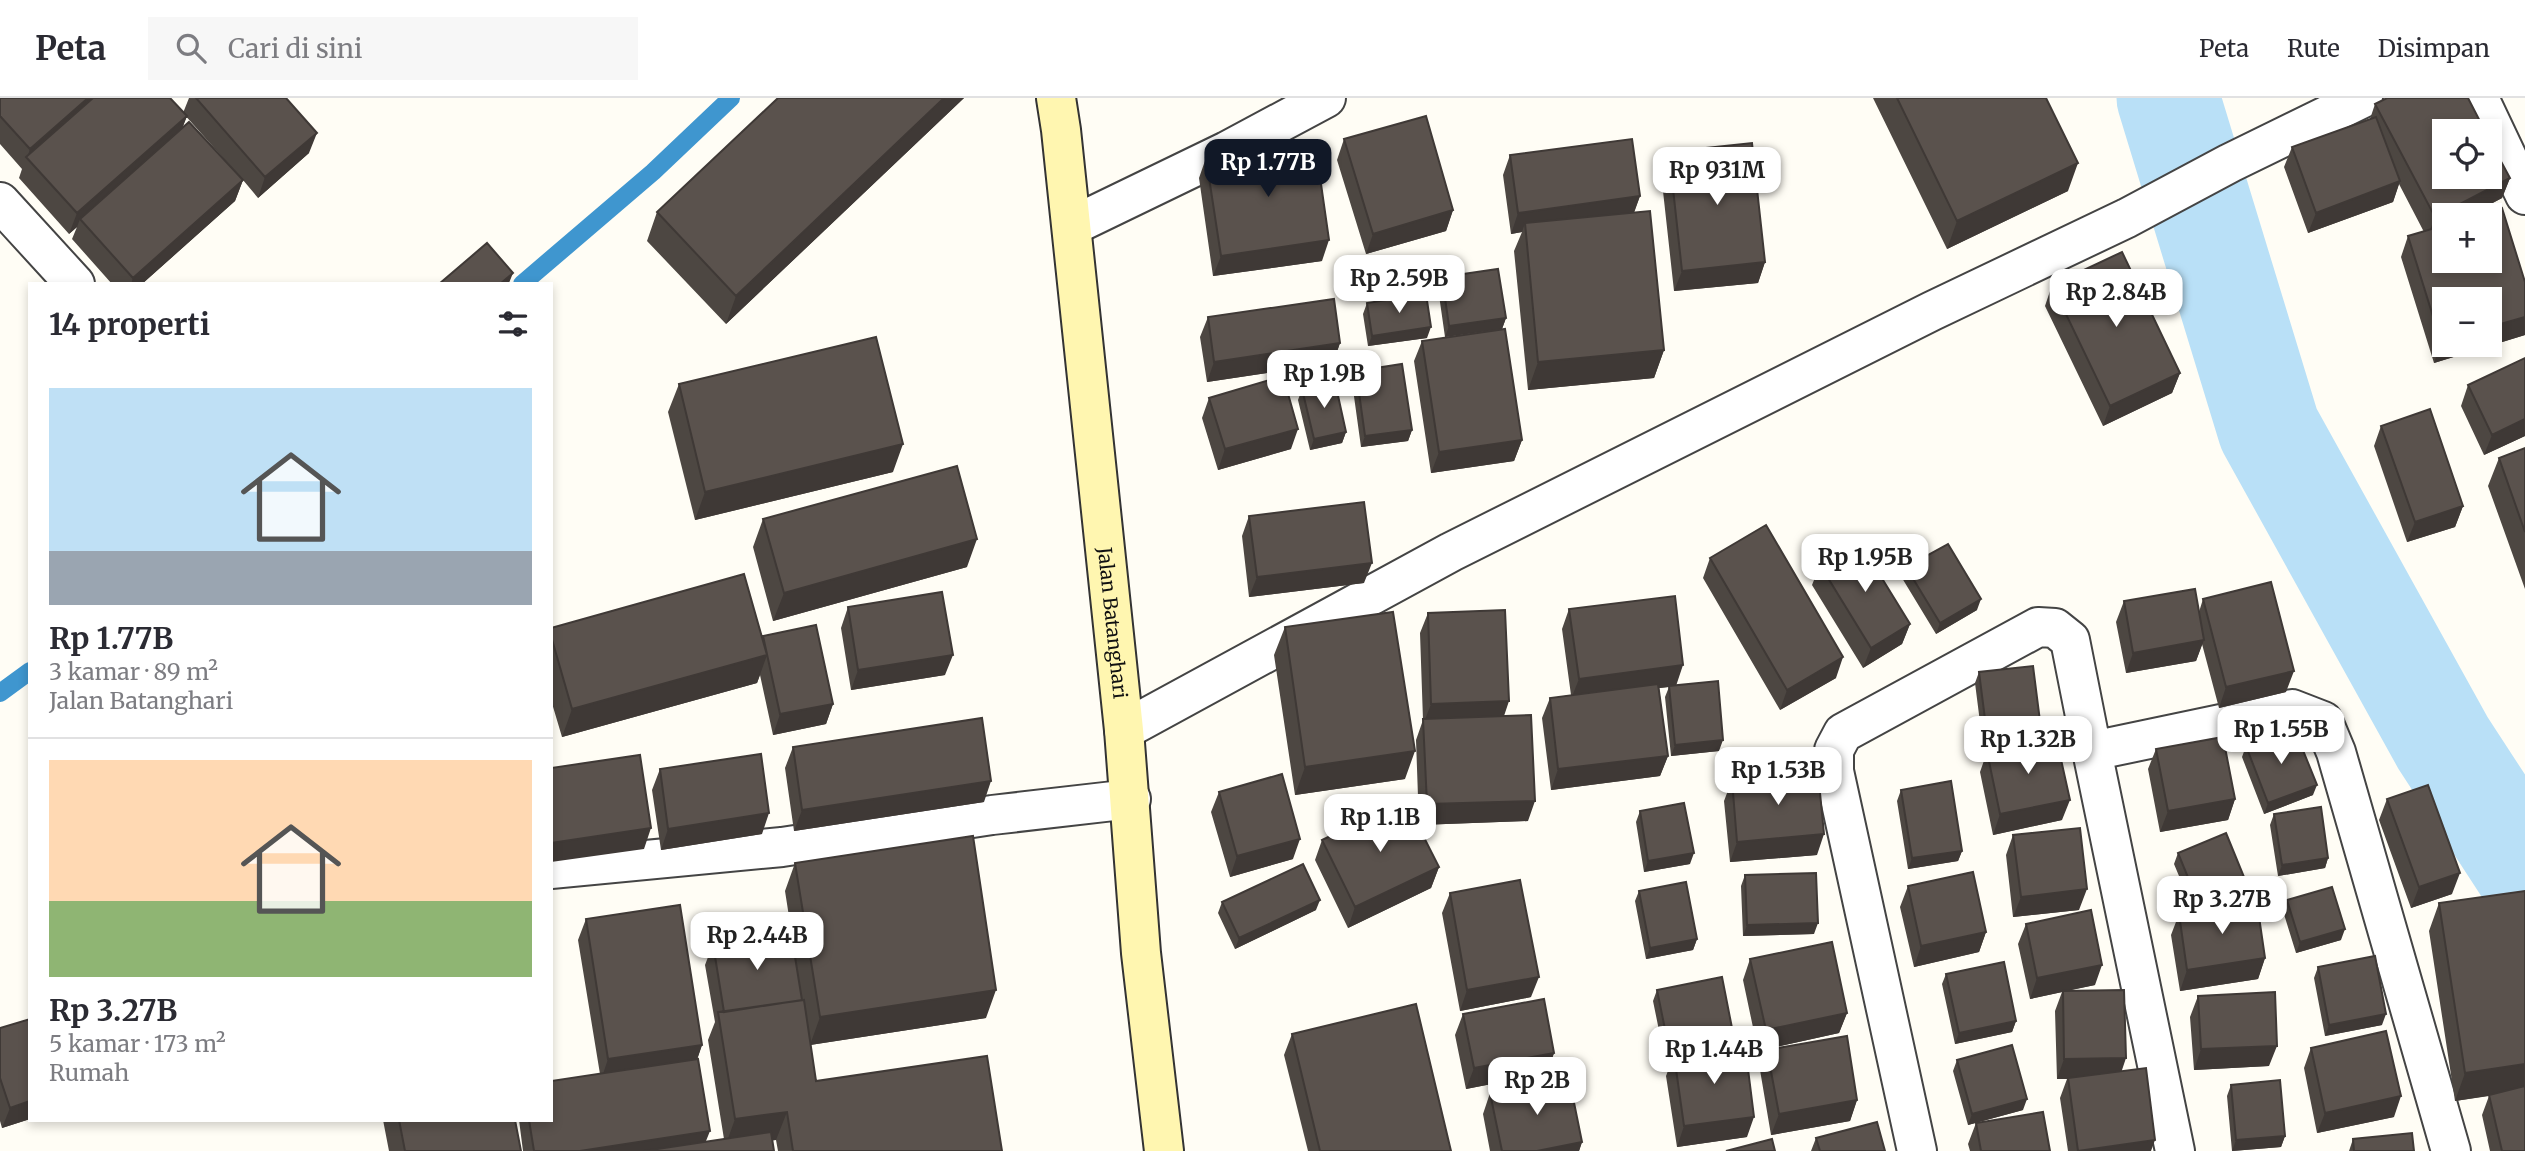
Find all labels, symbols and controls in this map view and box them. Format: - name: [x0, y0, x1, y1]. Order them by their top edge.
- search box: [148, 17, 638, 80]
- text: Peta: [35, 28, 106, 69]
- icon: search: [172, 29, 210, 67]
- text: Cari di sini: [228, 32, 362, 65]
- text: Peta: [2199, 33, 2249, 64]
- text: Rute: [2287, 33, 2340, 64]
- text: Disimpan: [2378, 33, 2490, 64]
- map controls: [2432, 119, 2502, 357]
- button: locate: [2432, 119, 2502, 189]
- pin: Rp 1.77B: [1196, 140, 1340, 199]
- text: Rp 1.77B: [1220, 147, 1316, 176]
- pin: Rp 931M: [1652, 148, 1782, 207]
- text: Rp 931M: [1669, 155, 1765, 184]
- button: +: [2432, 203, 2502, 273]
- pin: Rp 2.59B: [1327, 256, 1471, 315]
- text: Rp 2.59B: [1350, 263, 1448, 292]
- pin: Rp 2.84B: [2044, 270, 2188, 329]
- text: Rp 2.84B: [2066, 277, 2166, 306]
- button: −: [2432, 287, 2502, 357]
- text: 14 properti: [49, 305, 210, 343]
- icon: filters: [494, 305, 532, 343]
- pin: Rp 1.9B: [1259, 350, 1389, 410]
- text: Rp 1.9B: [1283, 358, 1365, 387]
- icon: home: [228, 434, 354, 560]
- pin: Rp 1.95B: [1793, 534, 1937, 594]
- text: Rp 1.95B: [1817, 542, 1913, 571]
- street label: Jalan Batanghari: [1093, 545, 1133, 700]
- text: Rp 1.77B: [49, 619, 173, 657]
- text: 3 kamar · 89 m²: [49, 657, 218, 686]
- text: Jalan Batanghari: [49, 686, 233, 715]
- pin: Rp 1.55B: [2209, 706, 2353, 766]
- text: Rp 1.55B: [2233, 714, 2329, 743]
- pin: Rp 1.32B: [1956, 716, 2100, 776]
- text: Rp 1.32B: [1980, 724, 2076, 753]
- pin: Rp 1.53B: [1706, 748, 1850, 807]
- text: Rp 1.53B: [1731, 755, 1825, 784]
- pin: Rp 1.1B: [1315, 794, 1445, 854]
- text: Rp 1.1B: [1340, 802, 1420, 831]
- icon: home: [228, 806, 354, 932]
- pin: Rp 3.27B: [2150, 876, 2294, 936]
- text: Rp 3.27B: [2173, 884, 2271, 913]
- pin: Rp 2.44B: [685, 912, 829, 972]
- text: Rp 2.44B: [706, 920, 808, 949]
- text: Rp 3.27B: [49, 991, 177, 1029]
- pin: Rp 1.44B: [1642, 1026, 1786, 1086]
- text: 5 kamar · 173 m²: [49, 1029, 226, 1058]
- text: Rp 1.44B: [1665, 1034, 1763, 1063]
- text: Rumah: [49, 1058, 129, 1087]
- pin: Rp 2B: [1488, 1058, 1586, 1117]
- text: Rp 2B: [1504, 1065, 1570, 1094]

